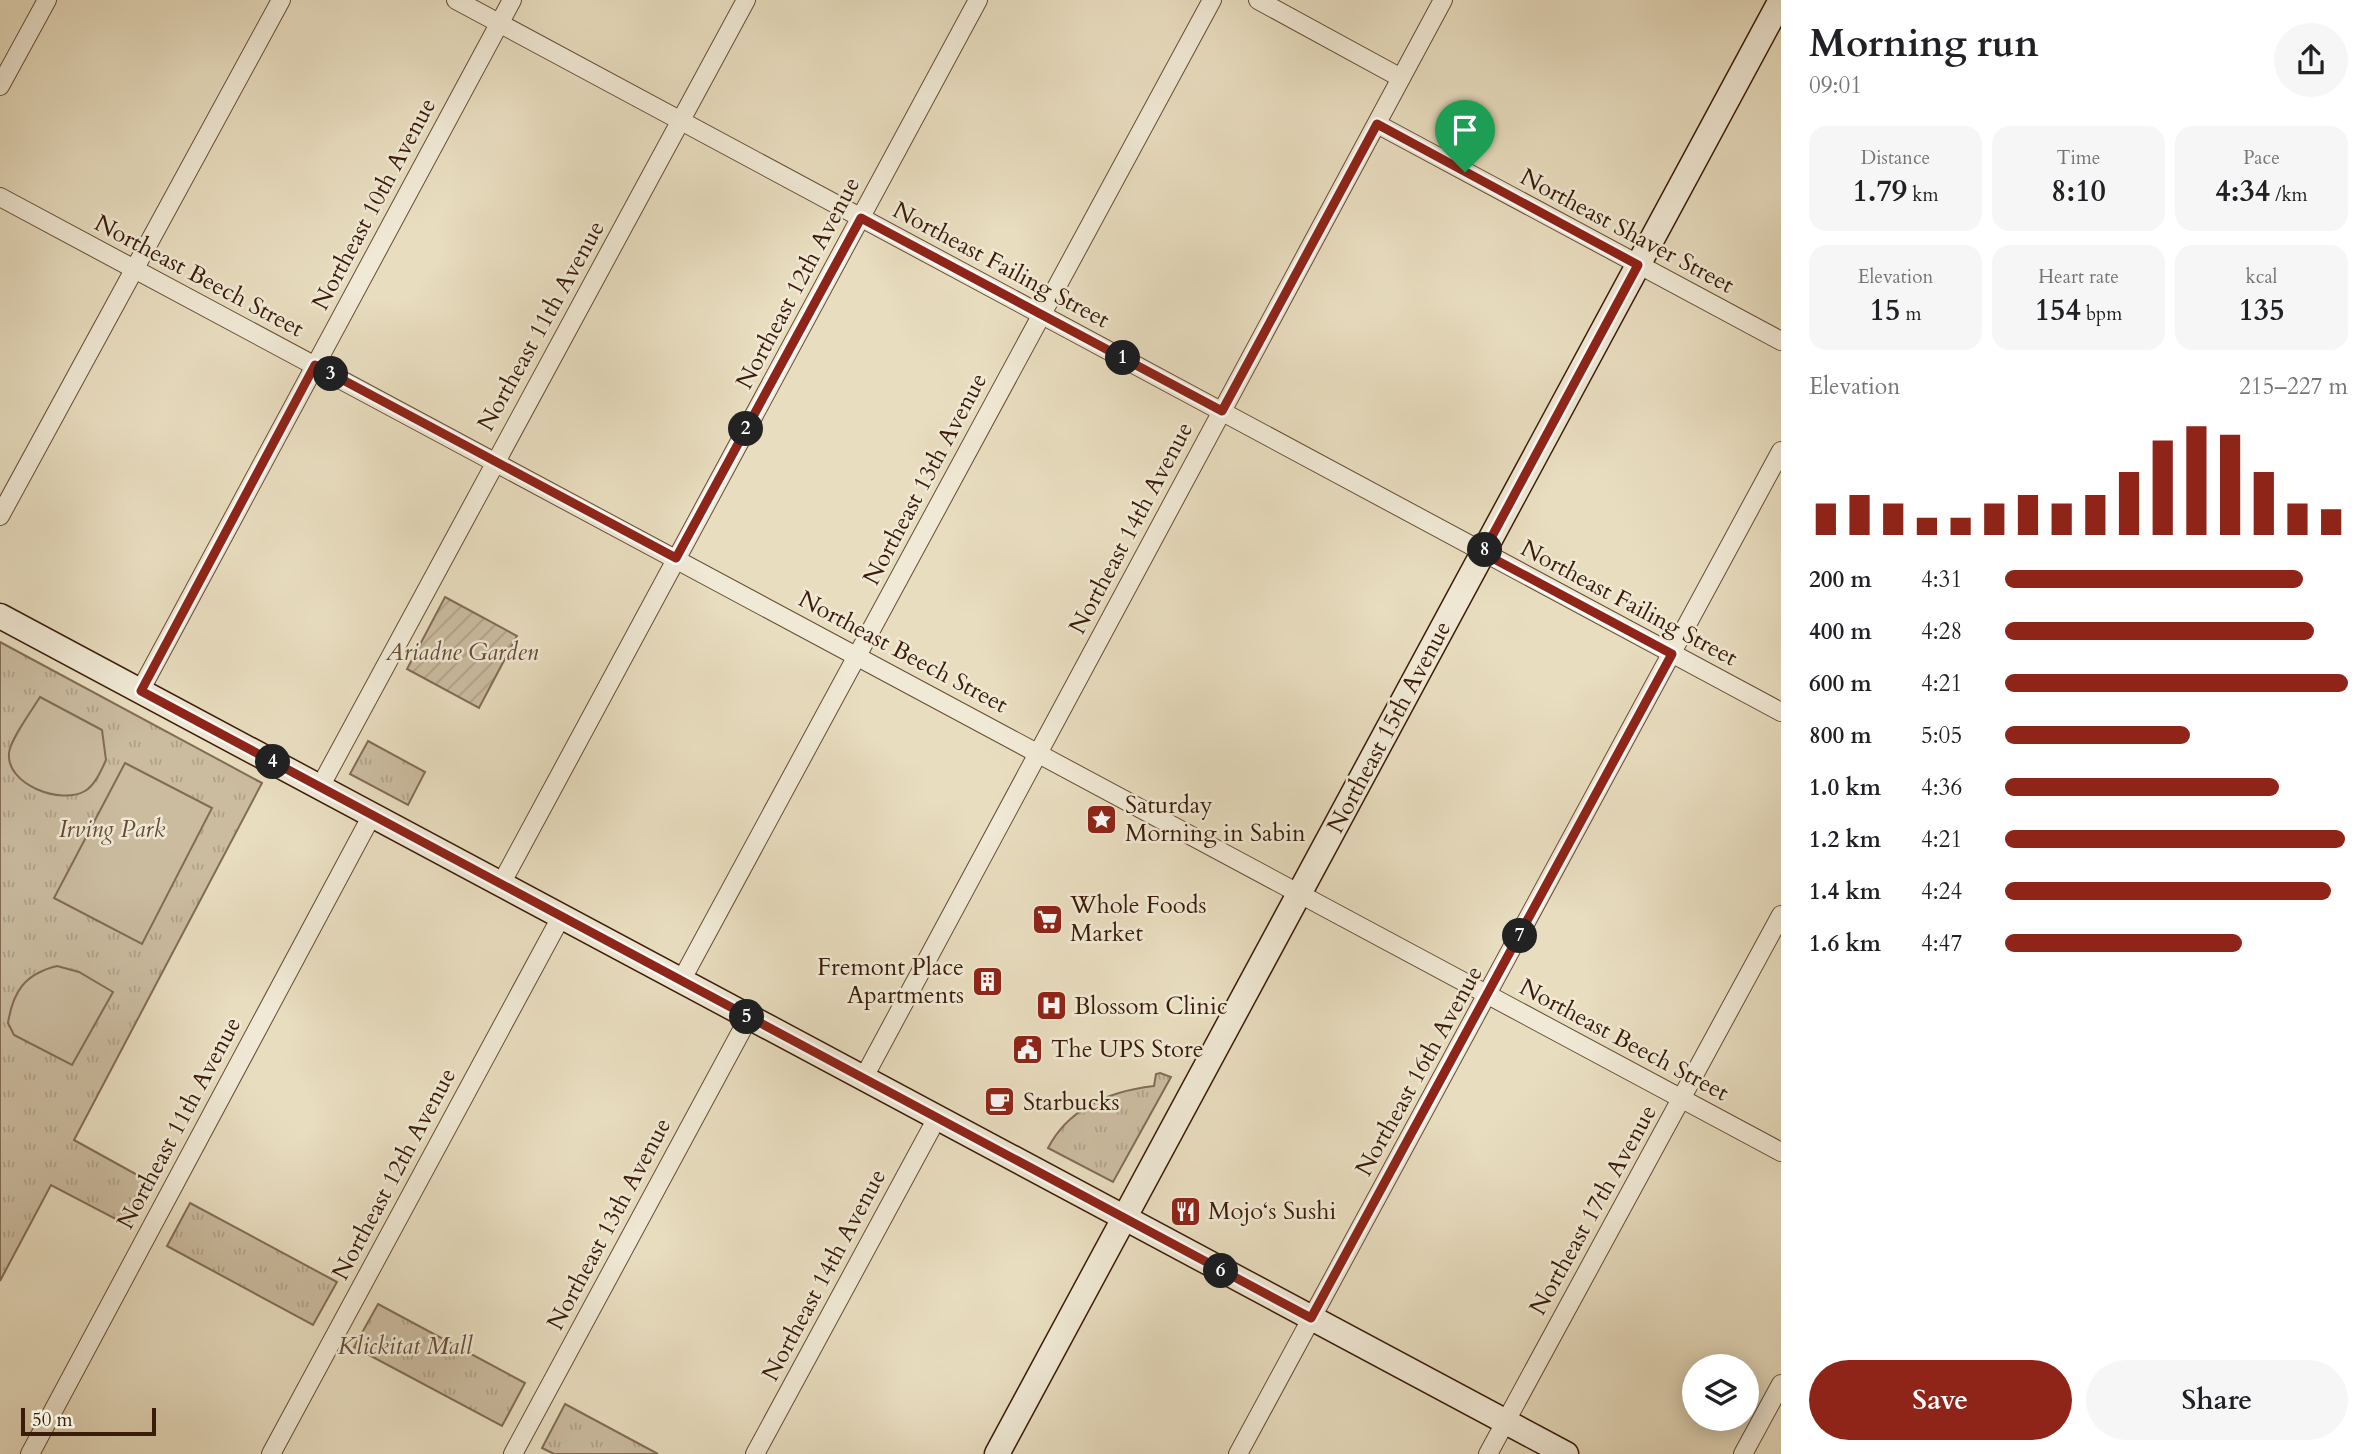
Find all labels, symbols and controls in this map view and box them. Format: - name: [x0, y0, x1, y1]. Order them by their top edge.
- text: Morning run: [1809, 18, 2039, 70]
- button: share: [2274, 23, 2348, 97]
- text: 09:01: [1809, 70, 1862, 101]
- street label: Northeast 10th Avenue: [304, 92, 444, 316]
- pin: [1435, 100, 1495, 172]
- icon: arrive: [1446, 111, 1484, 149]
- text: Distance: [1861, 145, 1930, 171]
- text: Time: [2057, 145, 2100, 171]
- text: Pace: [2243, 145, 2280, 171]
- street label: Northeast Shaver Street: [1514, 161, 1740, 302]
- street label: Northeast 12th Avenue: [728, 171, 868, 395]
- text: 1.79: [1852, 171, 1907, 212]
- text: 8:10: [2051, 171, 2106, 212]
- text: 4:34: [2215, 171, 2270, 212]
- text: km: [1907, 182, 1939, 208]
- text: /km: [2270, 182, 2308, 208]
- street label: Northeast Failing Street: [887, 194, 1116, 336]
- street label: Northeast Beech Street: [89, 207, 310, 345]
- street label: Northeast 11th Avenue: [469, 215, 613, 437]
- text: Elevation: [1858, 264, 1933, 290]
- text: Heart rate: [2038, 264, 2119, 290]
- text: kcal: [2246, 264, 2277, 290]
- text: 15: [1870, 290, 1900, 331]
- text: 154: [2035, 290, 2081, 331]
- text: 135: [2238, 290, 2285, 331]
- text: m: [1900, 301, 1921, 327]
- text: bpm: [2081, 301, 2122, 327]
- pin: 1: [1106, 340, 1140, 376]
- text: 1: [1118, 344, 1127, 370]
- pin: 3: [314, 356, 348, 392]
- text: 3: [326, 360, 335, 386]
- street label: Northeast 13th Avenue: [855, 367, 995, 591]
- text: Elevation: [1809, 371, 1900, 402]
- text: 215–227 m: [2239, 371, 2348, 402]
- pin: 2: [728, 412, 764, 446]
- text: 2: [741, 415, 750, 441]
- street label: Northeast 14th Avenue: [1061, 416, 1201, 640]
- pin: 8: [1468, 532, 1502, 568]
- street label: Northeast Failing Street: [1515, 532, 1744, 674]
- text: 8: [1480, 536, 1489, 562]
- text: 200 m: [1809, 564, 1872, 595]
- text: 4:31: [1921, 564, 1962, 595]
- street label: Northeast Beech Street: [793, 583, 1014, 721]
- street label: Northeast 15th Avenue: [1319, 615, 1459, 839]
- text: 400 m: [1809, 616, 1872, 647]
- text: 4:28: [1921, 616, 1962, 647]
- park label: Ariadne Garden: [385, 636, 539, 669]
- text: 600 m: [1809, 668, 1872, 699]
- text: 4:21: [1921, 668, 1962, 699]
- text: 800 m: [1809, 720, 1872, 751]
- text: 5:05: [1921, 720, 1962, 751]
- pin: 4: [256, 744, 290, 780]
- text: 4: [268, 748, 277, 774]
- text: 1.0 km: [1809, 772, 1881, 803]
- text: 4:36: [1921, 772, 1962, 803]
- place label: Saturday Morning in Sabin: [1125, 789, 1306, 850]
- place icon: Saturday Morning in Sabin: [1085, 802, 1119, 836]
- park label: Irving Park: [59, 813, 165, 846]
- text: 1.2 km: [1809, 824, 1881, 855]
- text: 4:21: [1921, 824, 1962, 855]
- text: 1.4 km: [1809, 876, 1881, 907]
- text: 4:24: [1921, 876, 1962, 907]
- place label: Whole Foods Market: [1069, 889, 1207, 950]
- supermarket icon: Whole Foods Market: [1030, 902, 1064, 936]
- pin: 7: [1502, 918, 1538, 954]
- text: 7: [1515, 922, 1524, 948]
- text: 1.6 km: [1809, 928, 1881, 959]
- text: 4:47: [1921, 928, 1962, 959]
- place label: Fremont Place Apartments: [817, 951, 964, 1012]
- street label: Northeast 16th Avenue: [1347, 960, 1491, 1182]
- building icon: Fremont Place Apartments: [970, 964, 1004, 998]
- street label: Northeast Beech Street: [1514, 971, 1735, 1109]
- hospital icon: Blossom Clinic: [1034, 989, 1068, 1023]
- place label: Blossom Clinic: [1074, 990, 1228, 1023]
- pin: 5: [730, 1000, 764, 1034]
- text: 5: [742, 1003, 751, 1029]
- street label: Northeast 11th Avenue: [109, 1011, 249, 1235]
- public building icon: The UPS Store: [1011, 1032, 1045, 1066]
- place label: The UPS Store: [1051, 1033, 1204, 1066]
- street label: Northeast 12th Avenue: [324, 1062, 464, 1286]
- cafe icon: Starbucks: [983, 1085, 1017, 1119]
- place label: Starbucks: [1023, 1086, 1120, 1119]
- street label: Northeast 17th Avenue: [1521, 1099, 1665, 1321]
- street label: Northeast 13th Avenue: [539, 1112, 679, 1336]
- street label: Northeast 14th Avenue: [754, 1163, 894, 1387]
- restaurant icon: Mojo‘s Sushi: [1168, 1194, 1202, 1228]
- place label: Mojo‘s Sushi: [1208, 1195, 1336, 1228]
- pin: 6: [1204, 1254, 1238, 1288]
- text: 6: [1216, 1257, 1225, 1283]
- park label: Klickitat Mall: [338, 1330, 474, 1363]
- map controls: [1682, 1354, 1759, 1431]
- button: layers: [1682, 1354, 1759, 1431]
- button: Save: [1809, 1360, 2072, 1440]
- button: Share: [2086, 1360, 2348, 1440]
- scale bar: [21, 1405, 156, 1437]
- text: 50 m: [32, 1407, 73, 1433]

